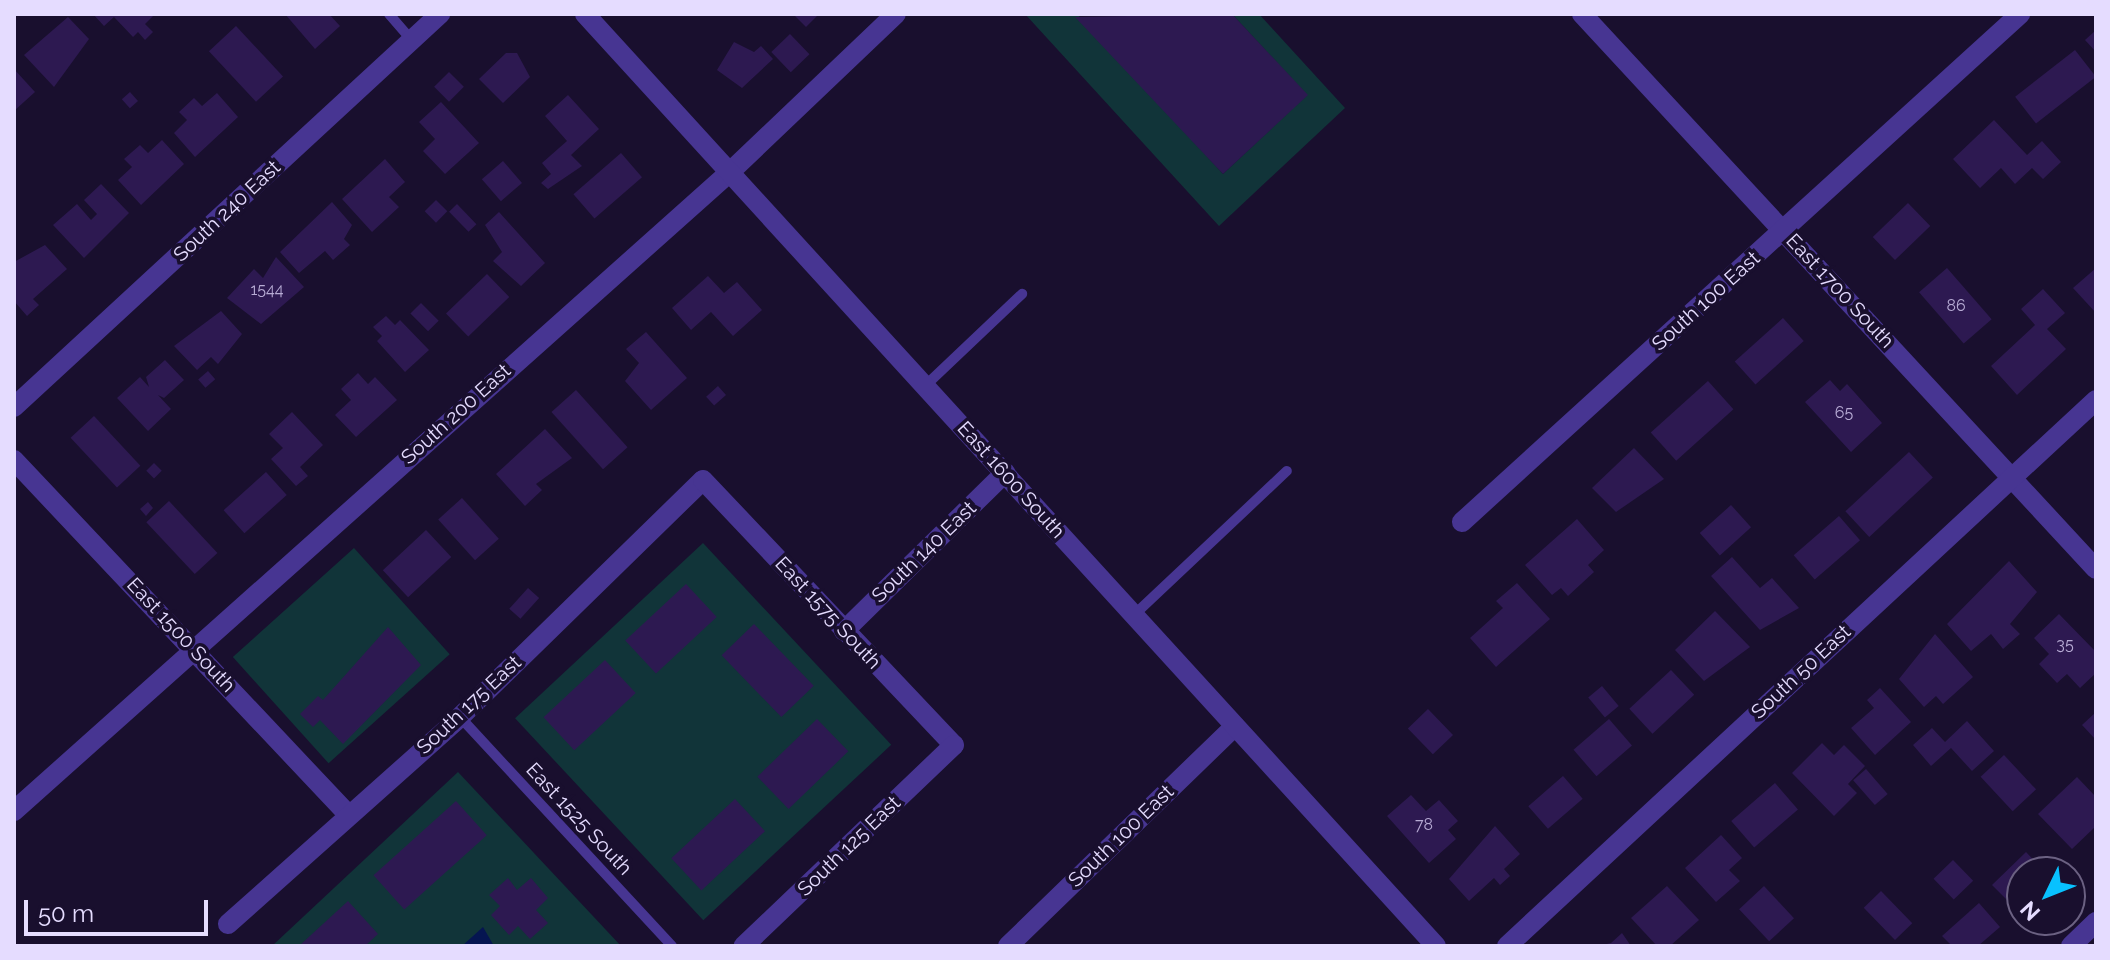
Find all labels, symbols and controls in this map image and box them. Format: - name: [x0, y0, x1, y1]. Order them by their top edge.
- street label: South 240 East: [169, 155, 285, 267]
- street label: East 1700 South: [1781, 229, 1899, 353]
- street label: South 100 East: [1647, 246, 1765, 356]
- house number: 1544: [250, 280, 284, 300]
- house number: 86: [1946, 296, 1966, 316]
- street label: South 200 East: [396, 359, 516, 469]
- house number: 65: [1835, 403, 1853, 423]
- street label: East 1600 South: [952, 417, 1070, 543]
- street label: South 140 East: [867, 496, 981, 608]
- street label: East 1575 South: [770, 552, 886, 674]
- street label: East 1500 South: [122, 573, 240, 697]
- street label: South 50 East: [1746, 620, 1856, 724]
- house number: 35: [2056, 635, 2074, 655]
- street label: South 175 East: [412, 651, 526, 759]
- street label: East 1525 South: [521, 758, 637, 880]
- street label: South 100 East: [1063, 780, 1179, 892]
- street label: South 125 East: [793, 791, 905, 901]
- house number: 78: [1415, 815, 1433, 835]
- north arrow: [2006, 856, 2086, 936]
- scale bar: [28, 884, 212, 934]
- text: N: [2015, 896, 2045, 926]
- text: 50 m: [38, 899, 94, 928]

